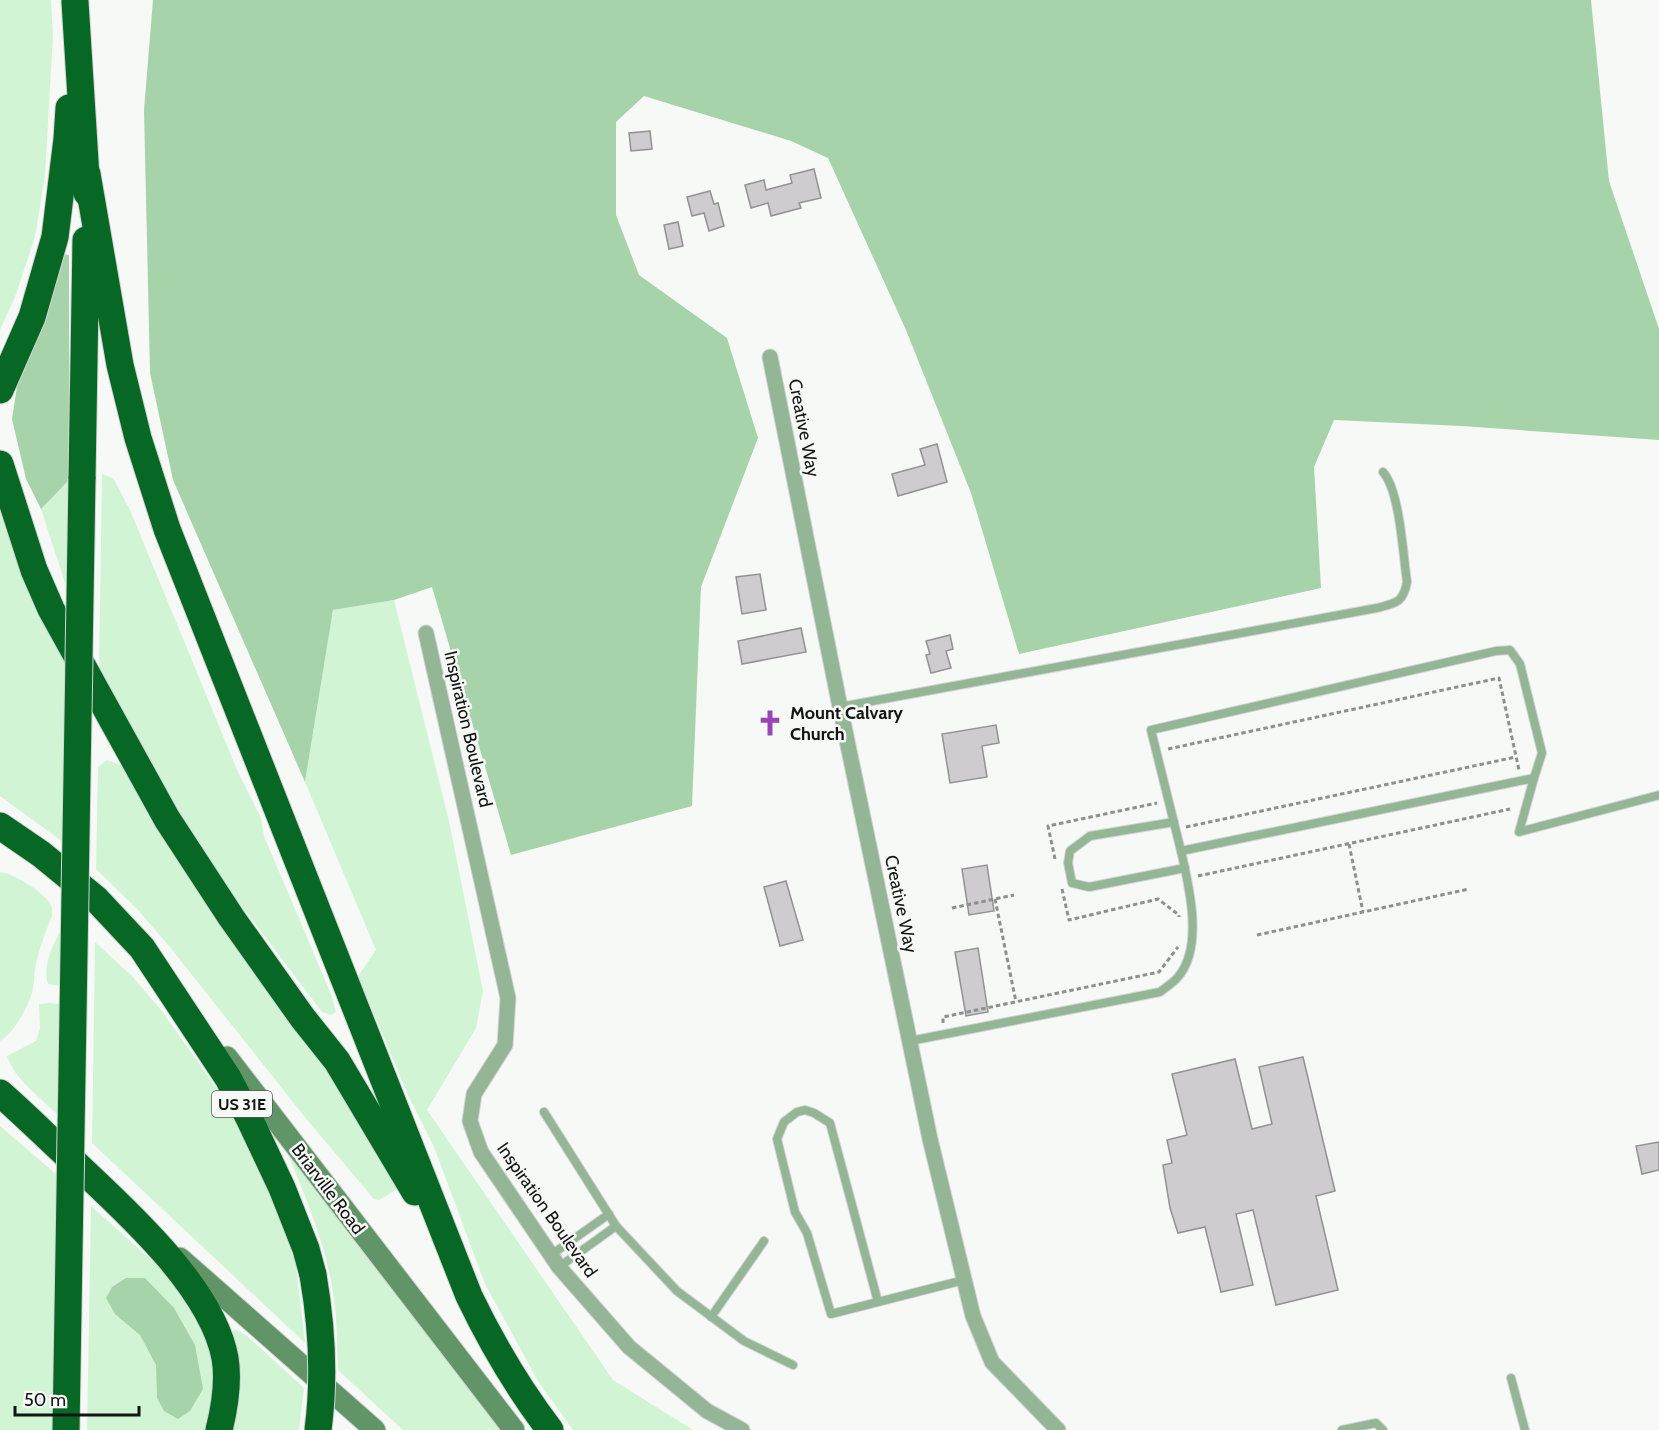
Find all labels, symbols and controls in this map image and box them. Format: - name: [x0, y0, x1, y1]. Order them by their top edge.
- street label: Creative Way: [784, 377, 824, 479]
- street label: Inspiration Boulevard: [439, 649, 497, 809]
- place label: Mount Calvary Church: [790, 702, 903, 745]
- church icon: Mount Calvary Church: [755, 708, 785, 738]
- street label: Creative Way: [880, 853, 922, 955]
- road number: US 31E: [212, 1091, 272, 1117]
- street label: Inspiration Boulevard: [492, 1138, 602, 1282]
- street label: Briarville Road: [287, 1139, 369, 1239]
- scale bar: [15, 1379, 140, 1417]
- text: 50 m: [24, 1389, 66, 1411]

